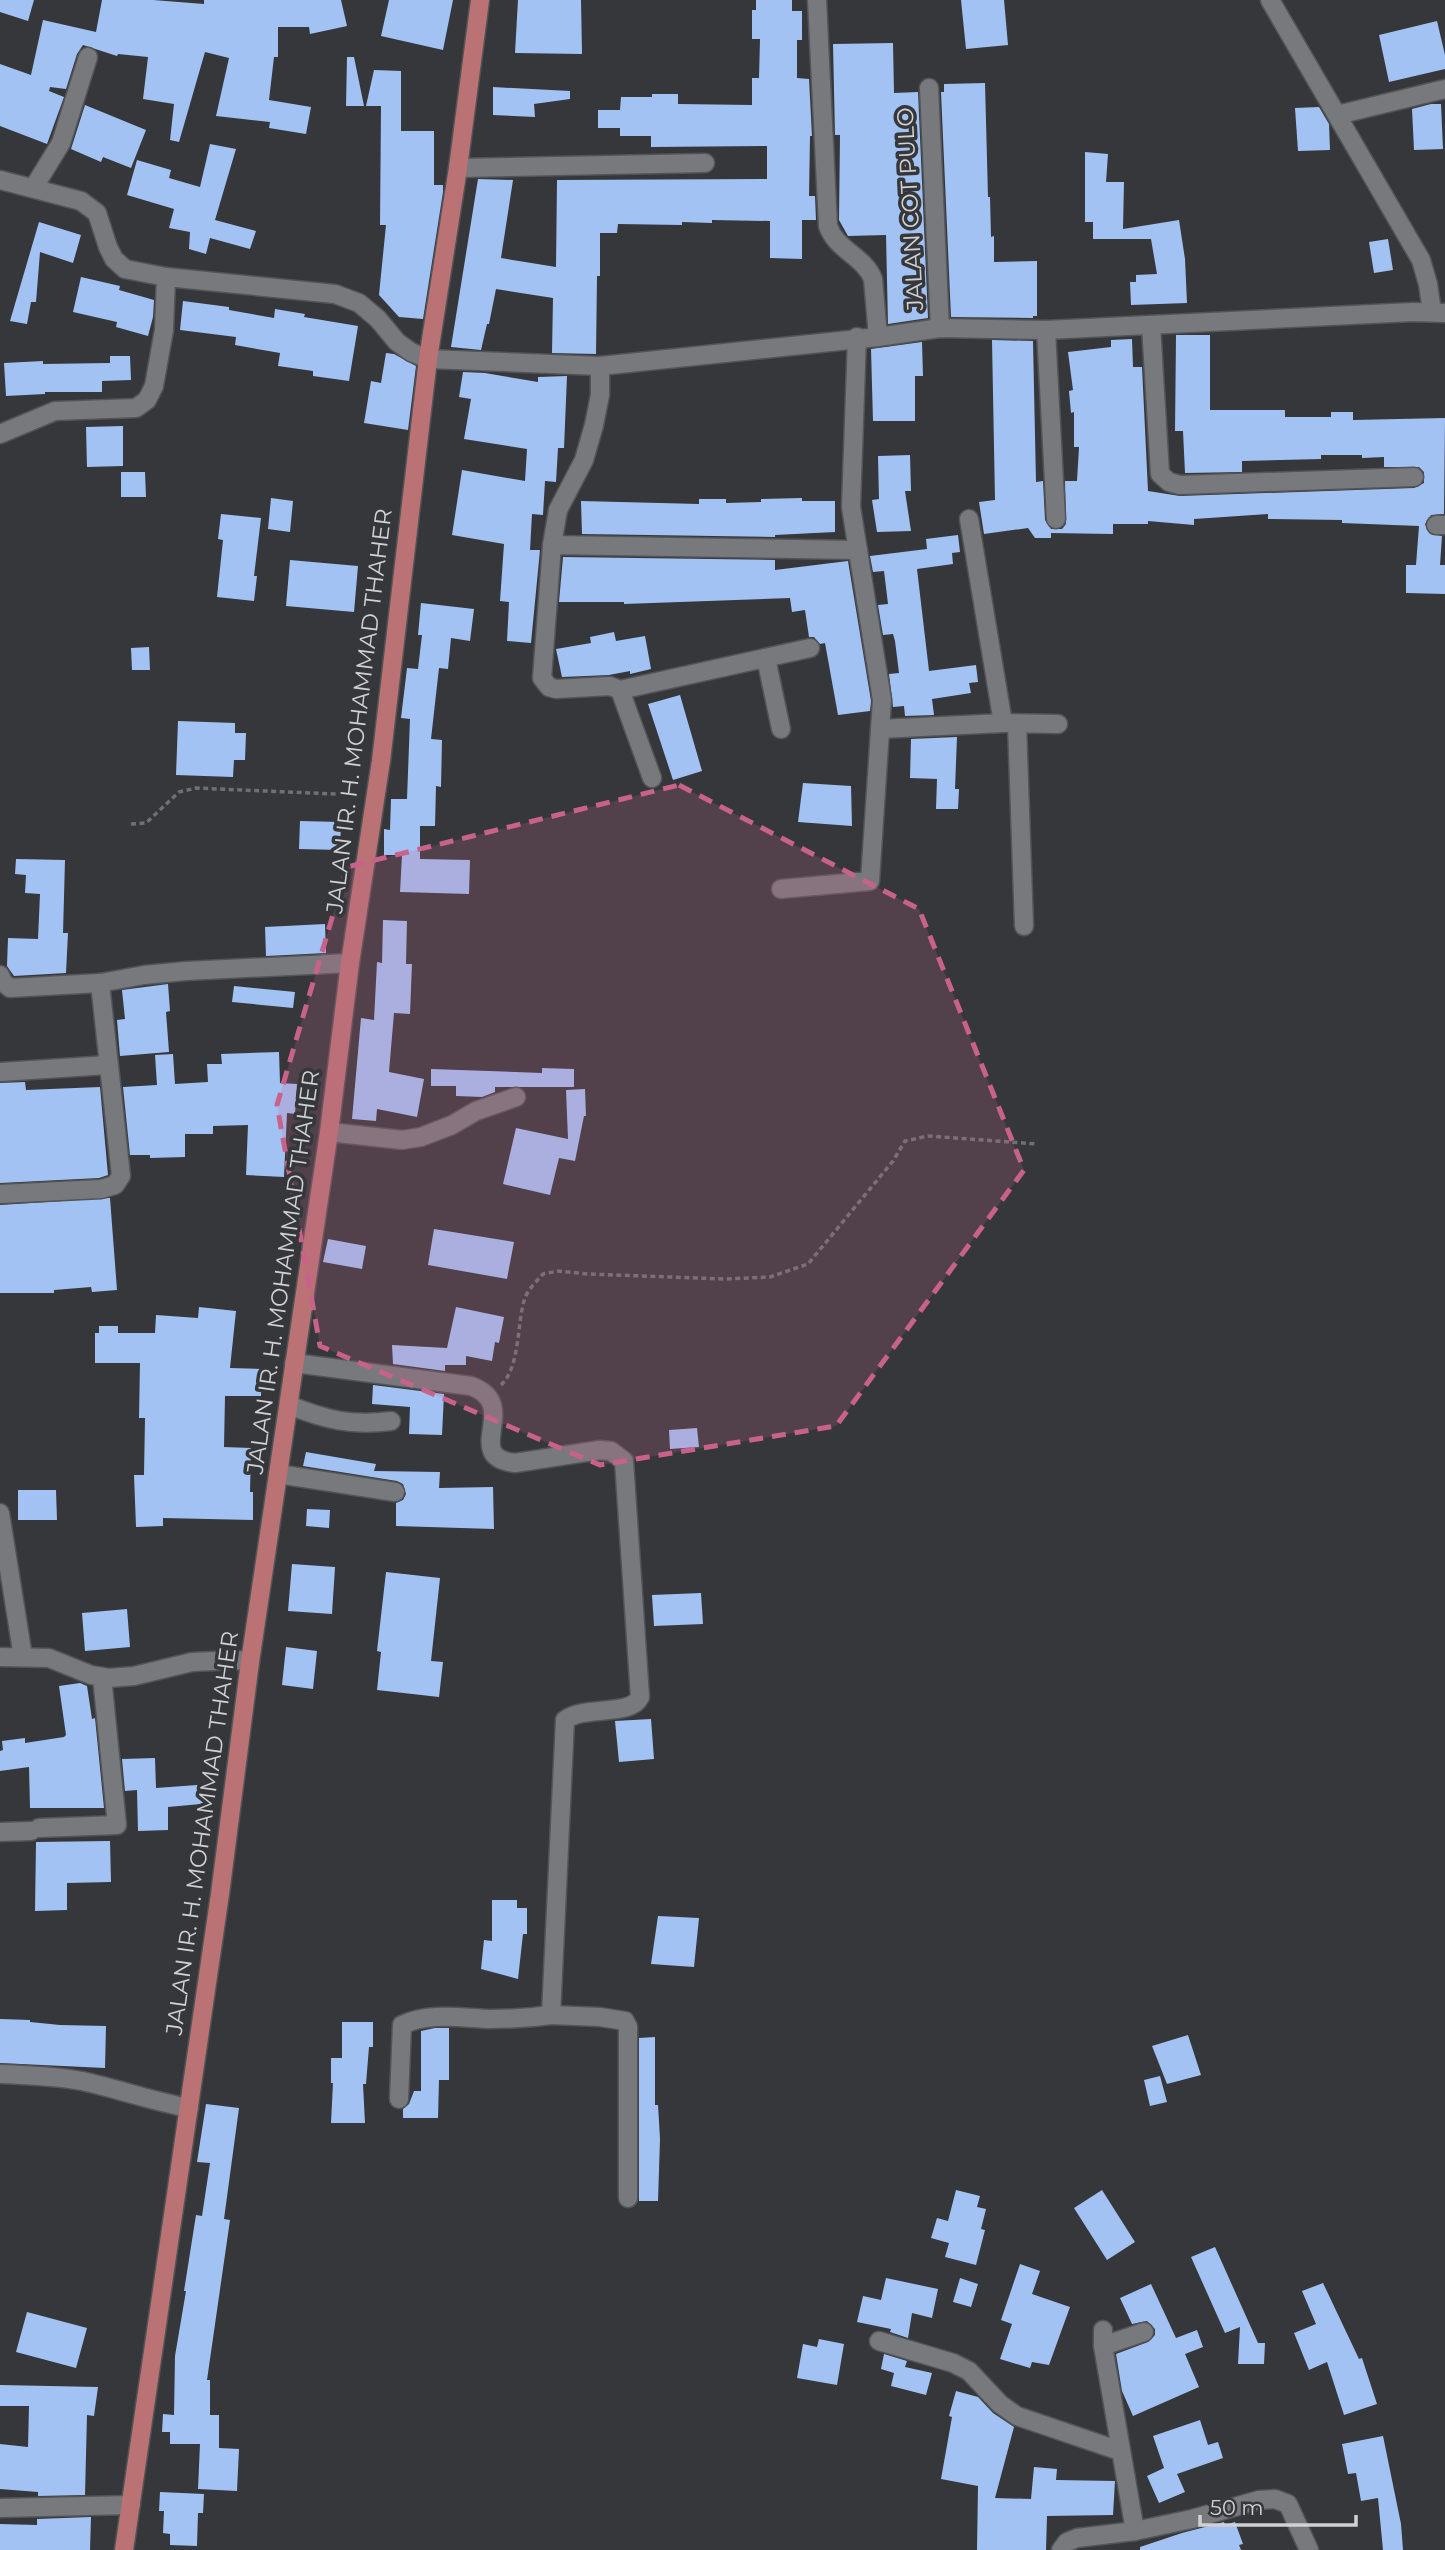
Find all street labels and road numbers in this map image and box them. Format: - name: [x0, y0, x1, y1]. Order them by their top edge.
- street label: JALAN COT PULO: [891, 107, 929, 312]
- street label: JALAN IR. H. MOHAMMAD THAHER: [320, 507, 398, 916]
- street label: JALAN IR. H. MOHAMMAD THAHER: [241, 1068, 325, 1477]
- street label: JALAN IR. H. MOHAMMAD THAHER: [160, 1629, 244, 2038]

